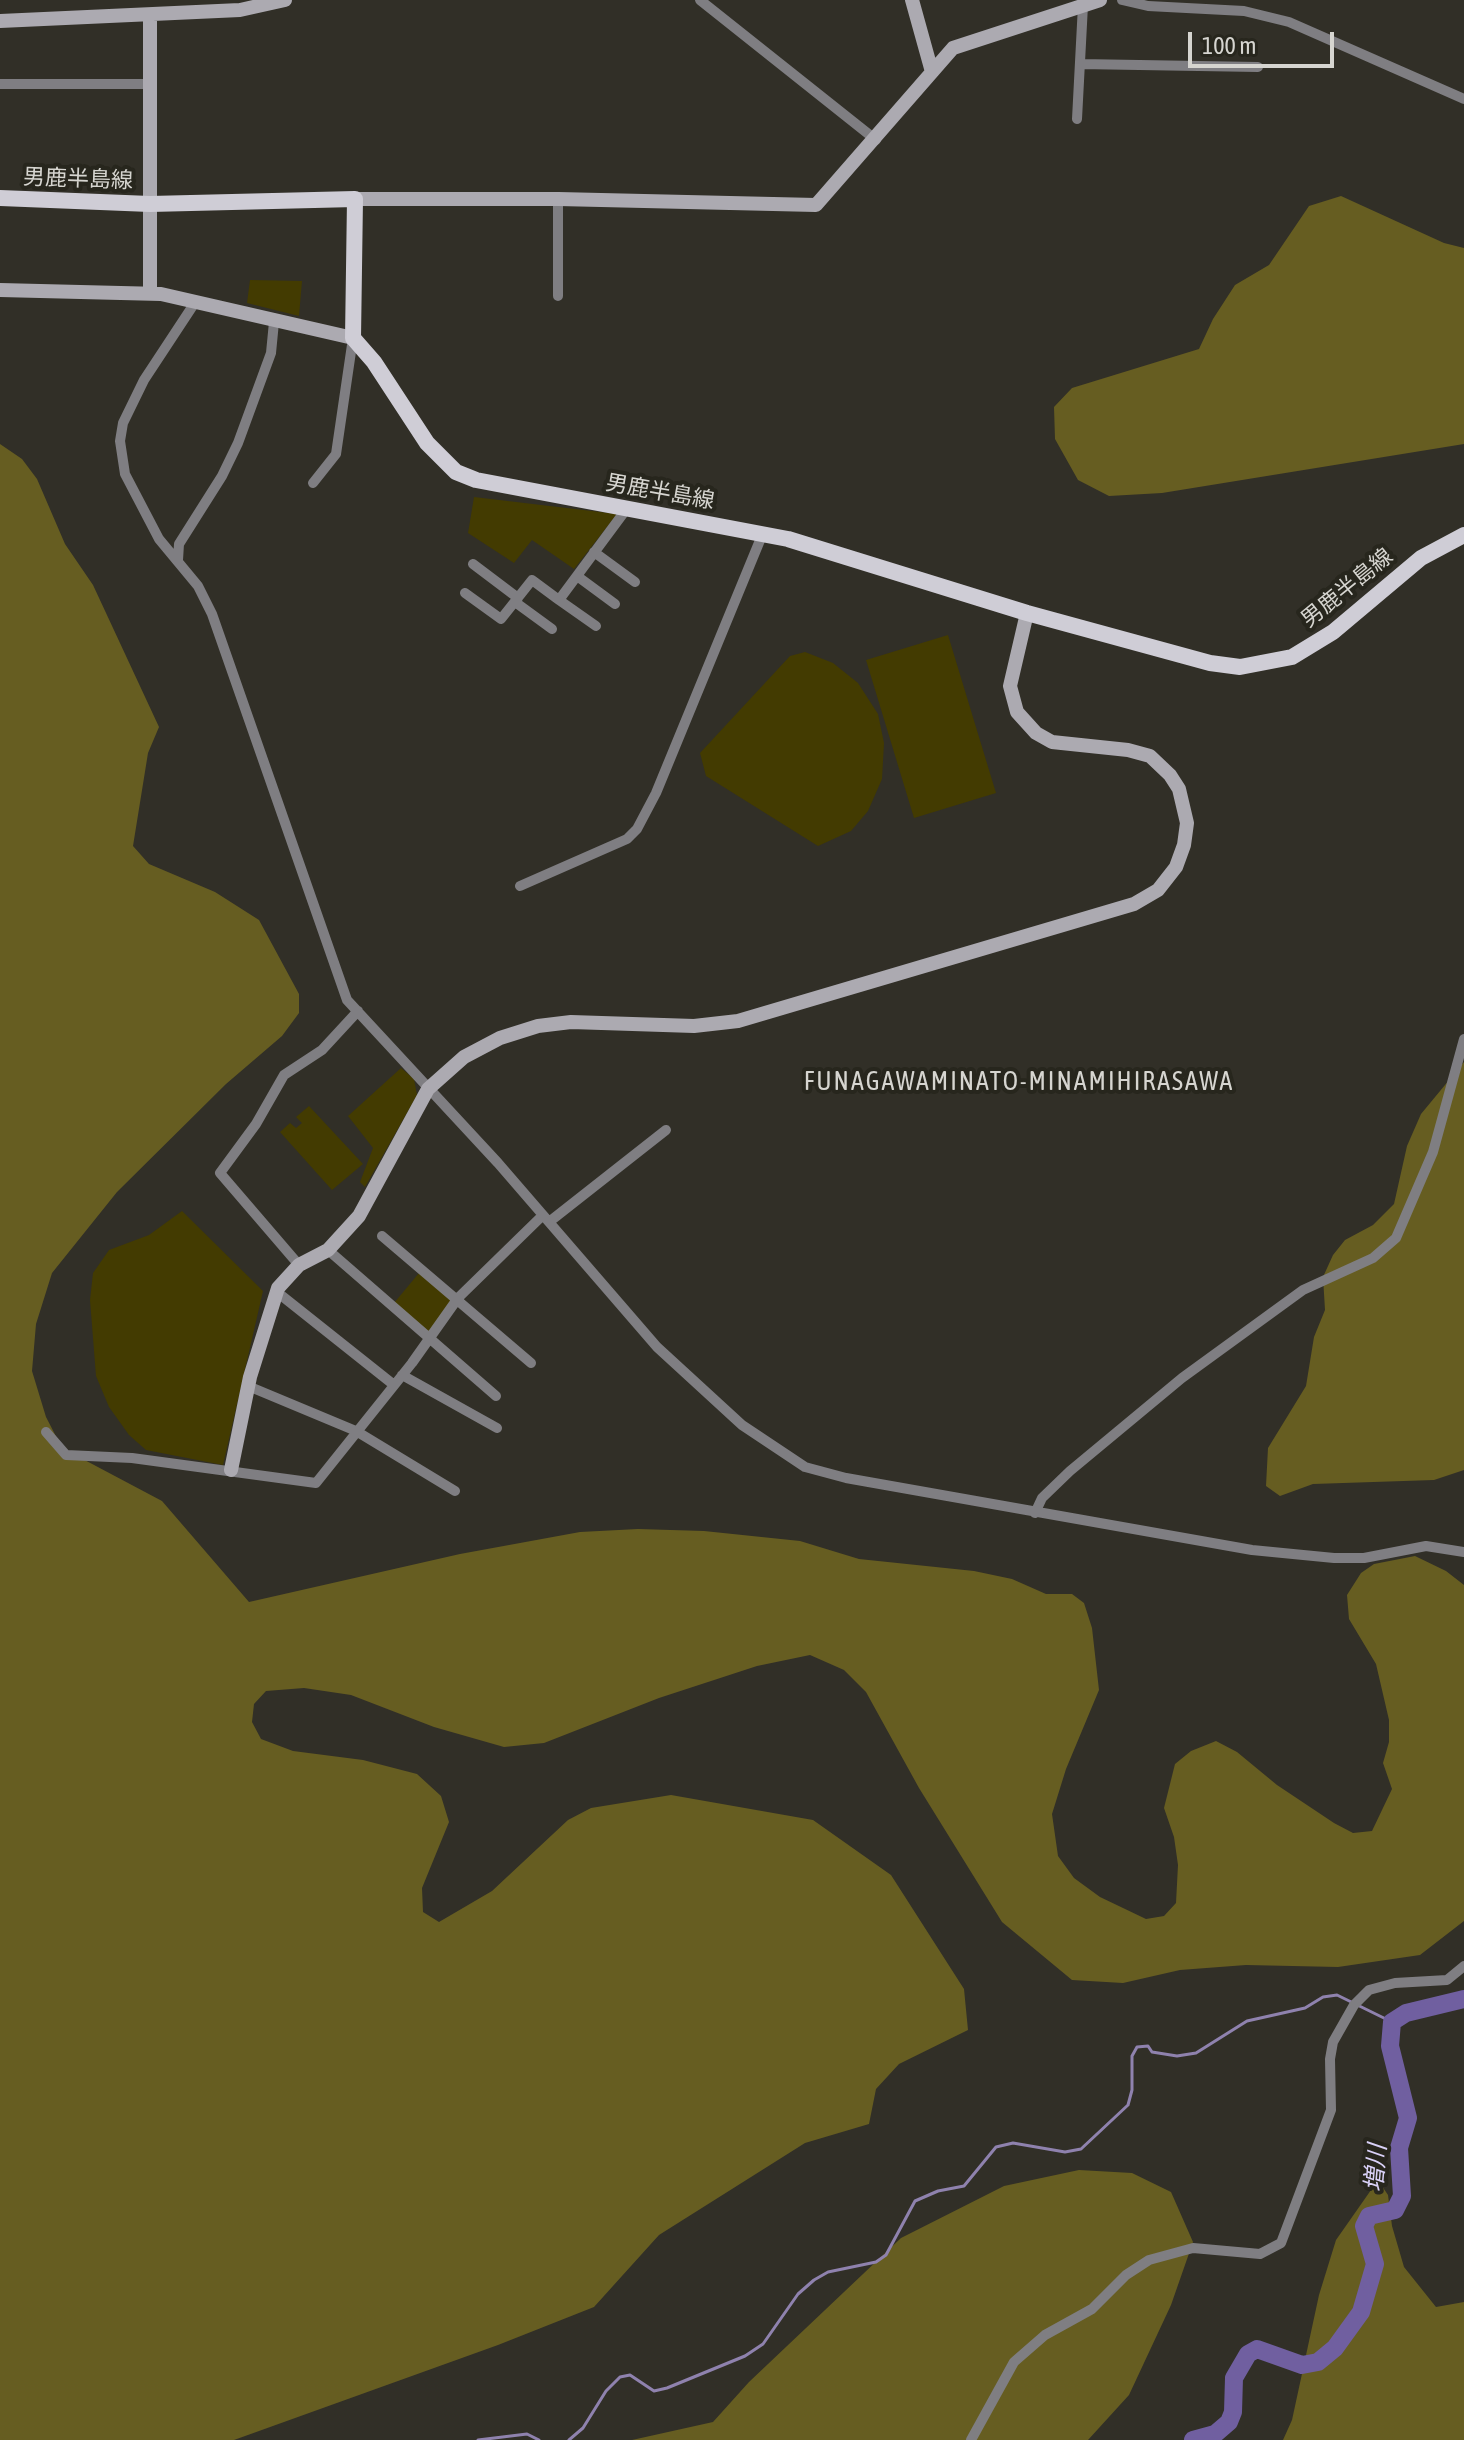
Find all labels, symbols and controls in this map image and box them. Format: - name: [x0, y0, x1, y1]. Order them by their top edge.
- scale bar: [1192, 16, 1338, 66]
- text: 100 m: [1202, 32, 1256, 59]
- street label: 男鹿半島線: [23, 164, 133, 194]
- street label: 男鹿半島線: [604, 469, 716, 515]
- street label: 男鹿半島線: [1296, 543, 1398, 633]
- district label: FUNAGAWAMINATO-MINAMIHIRASAWA: [804, 1066, 1234, 1098]
- water label: 増川: [1360, 2143, 1392, 2193]

